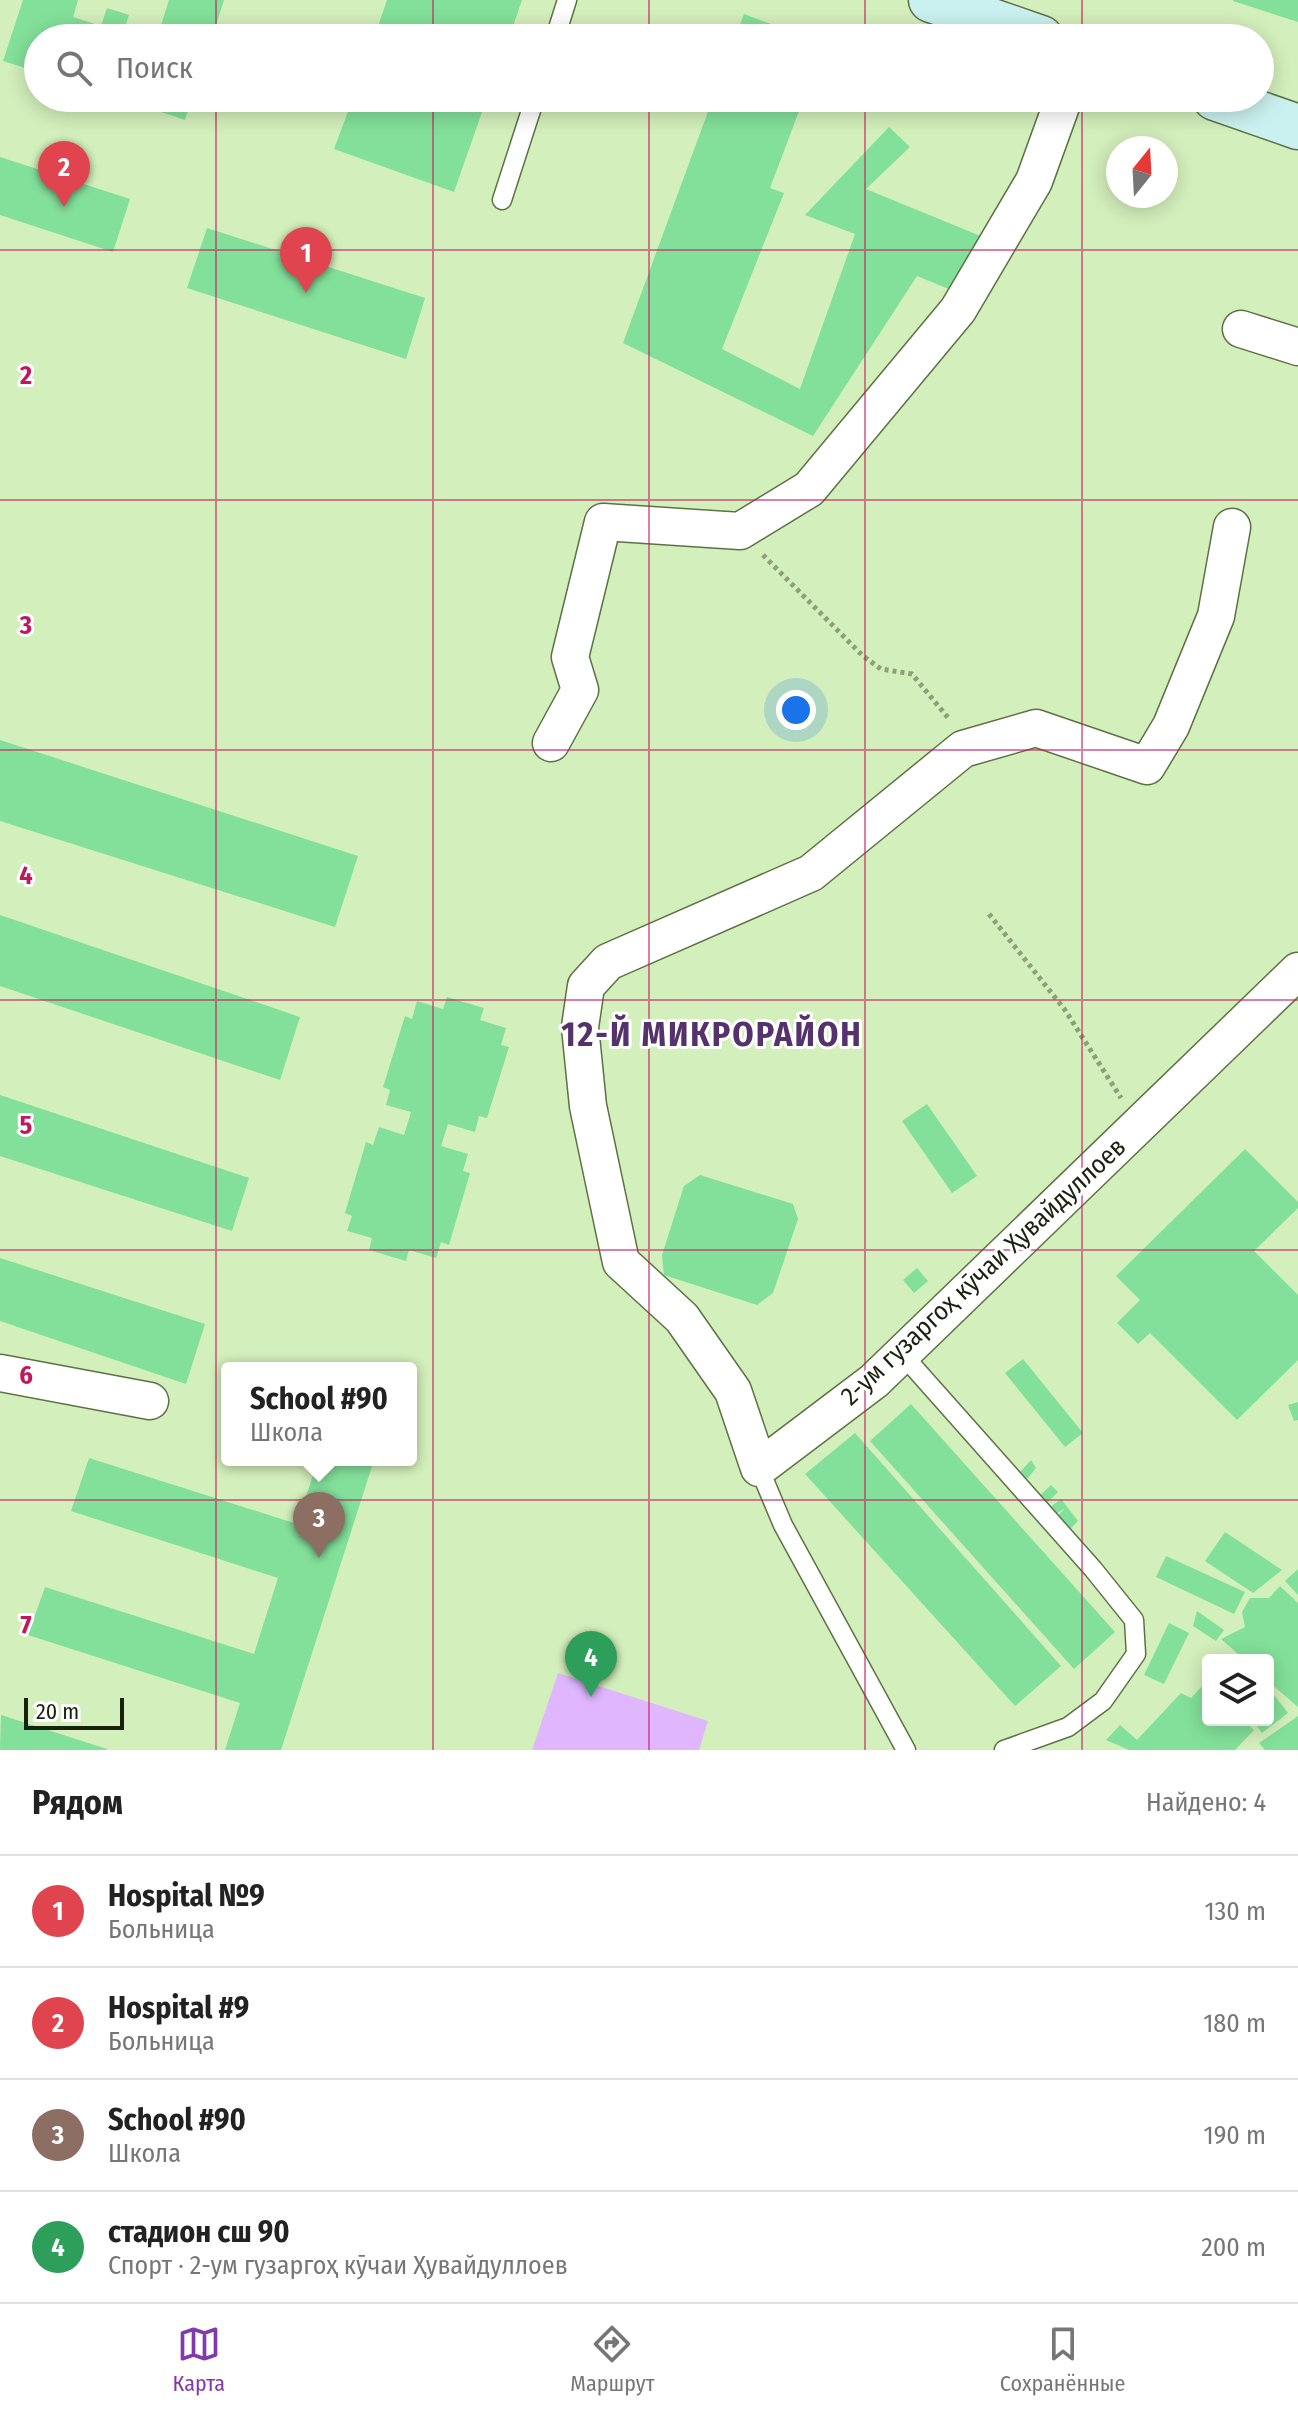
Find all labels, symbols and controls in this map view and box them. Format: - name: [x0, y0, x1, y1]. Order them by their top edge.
- search box: [24, 24, 1274, 112]
- icon: search: [52, 46, 96, 90]
- text: Поиск: [116, 50, 193, 86]
- north arrow: [1106, 136, 1178, 208]
- pin: 2: [38, 141, 90, 207]
- pin: 1: [280, 227, 332, 293]
- text: 2: [19, 360, 32, 391]
- text: 3: [19, 610, 32, 641]
- your location: [776, 690, 816, 730]
- text: 4: [19, 860, 33, 891]
- district label: 12-Й МИКРОРАЙОН: [561, 1014, 863, 1055]
- text: 5: [20, 1110, 33, 1141]
- street label: 2-ум гузаргоҳ кӯчаи Ҳувайдуллоев: [835, 1131, 1132, 1412]
- text: 6: [19, 1360, 33, 1391]
- popup: [221, 1362, 417, 1466]
- text: School #90: [250, 1381, 388, 1417]
- text: Школа: [250, 1417, 323, 1448]
- pin: 3: [293, 1492, 345, 1558]
- text: 7: [20, 1610, 32, 1641]
- pin: 4: [565, 1631, 617, 1697]
- map controls: [1202, 1654, 1274, 1726]
- button: layers: [1202, 1654, 1274, 1726]
- scale bar: [24, 1694, 124, 1730]
- text: 20 m: [36, 1698, 79, 1725]
- text: Рядом: [32, 1782, 123, 1823]
- text: Найдено: 4: [1146, 1787, 1266, 1818]
- text: Hospital №9: [108, 1878, 265, 1914]
- text: 1: [53, 1896, 64, 1927]
- text: 130 m: [1204, 1896, 1266, 1927]
- text: Больница: [108, 1914, 215, 1945]
- text: Hospital #9: [108, 1990, 249, 2026]
- text: 2: [52, 2008, 64, 2039]
- text: 180 m: [1203, 2008, 1266, 2039]
- text: Больница: [108, 2026, 215, 2057]
- text: School #90: [108, 2102, 246, 2138]
- text: 3: [52, 2120, 64, 2151]
- text: 190 m: [1204, 2120, 1266, 2151]
- text: Школа: [108, 2138, 181, 2169]
- text: стадион сш 90: [108, 2214, 290, 2250]
- text: 4: [51, 2232, 65, 2263]
- text: 200 m: [1201, 2232, 1266, 2263]
- text: Спорт · 2-ум гузаргоҳ кӯчаи Ҳувайдуллоев: [108, 2250, 568, 2281]
- tab: Карта: [173, 2322, 225, 2397]
- tab: Маршрут: [570, 2322, 655, 2397]
- tab: Сохранённые: [1000, 2322, 1125, 2397]

